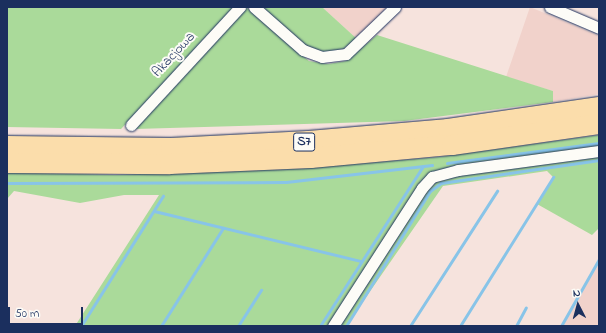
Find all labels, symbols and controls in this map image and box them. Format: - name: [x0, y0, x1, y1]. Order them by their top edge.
- street label: Akacjowa: [149, 29, 199, 81]
- road number: S7: [293, 131, 315, 153]
- north arrow: [558, 285, 598, 325]
- text: N: [572, 285, 581, 301]
- scale bar: [10, 299, 85, 325]
- text: 50 m: [15, 305, 39, 323]

